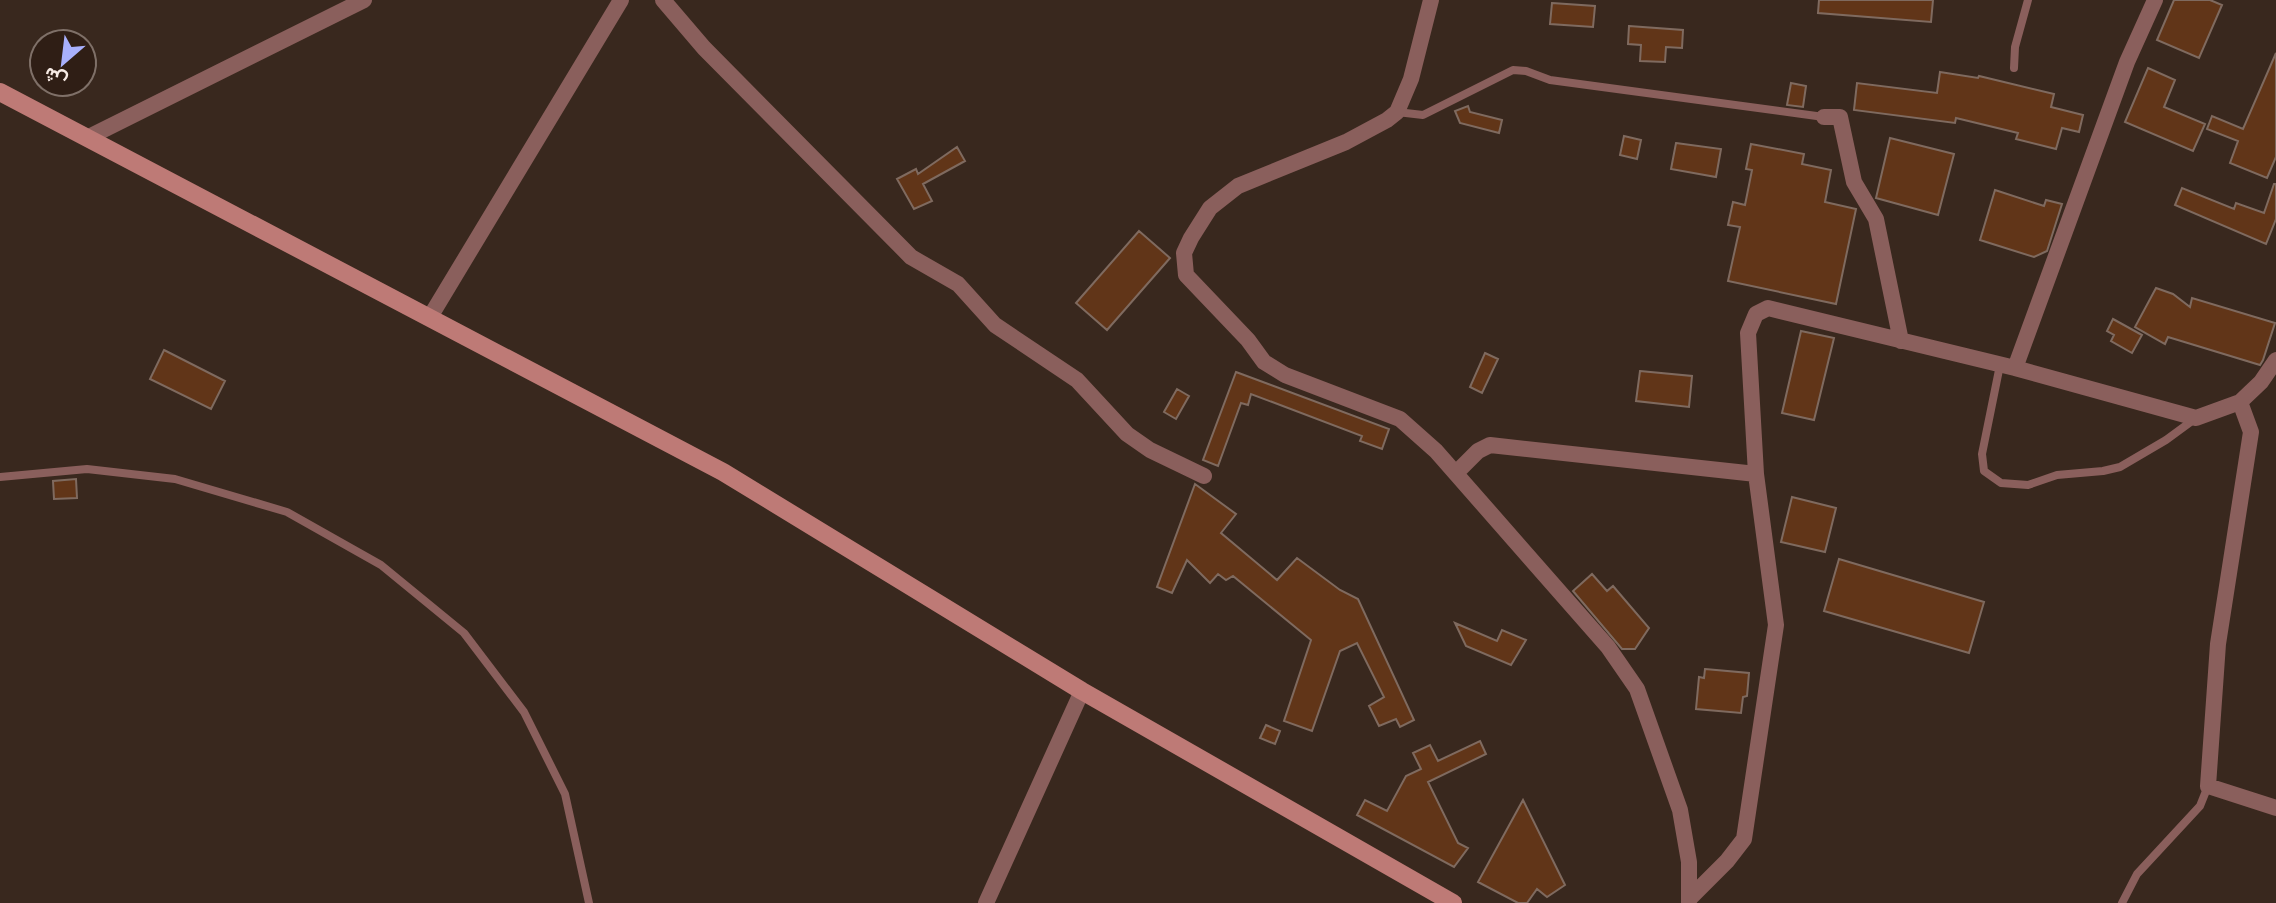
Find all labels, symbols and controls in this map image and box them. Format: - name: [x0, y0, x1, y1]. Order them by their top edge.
- north arrow: [28, 28, 98, 98]
- text: ش: [40, 61, 71, 93]

